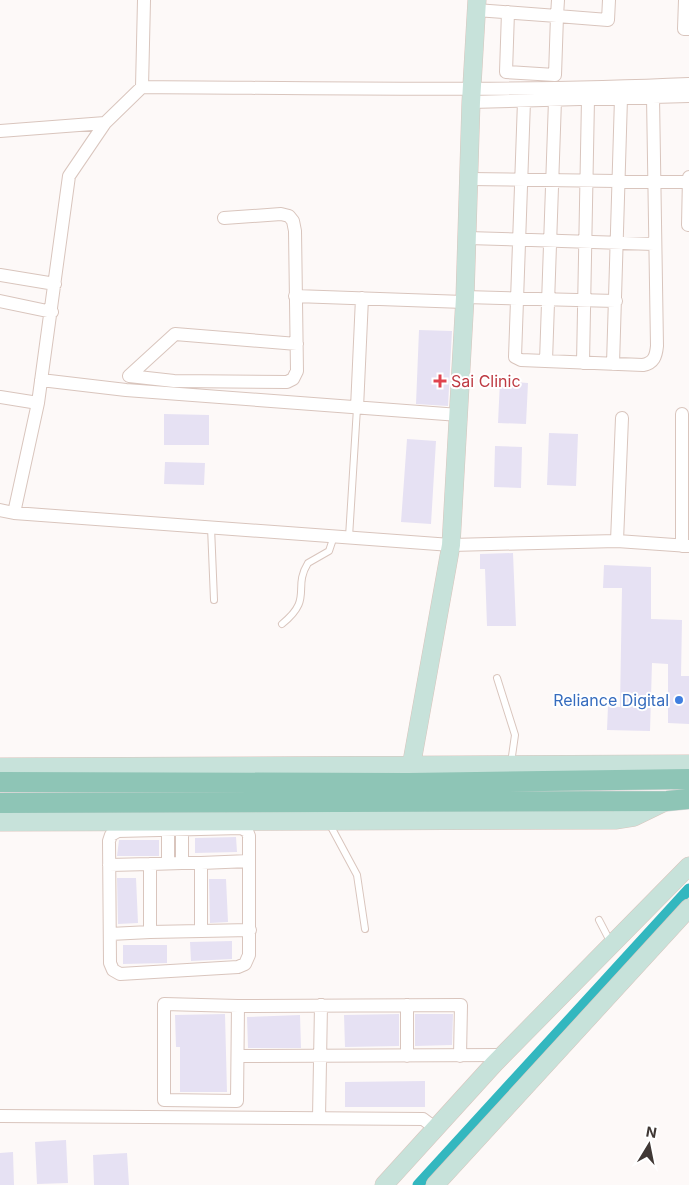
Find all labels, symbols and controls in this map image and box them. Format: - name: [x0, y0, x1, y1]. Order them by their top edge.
- place label: Sai Clinic: [451, 371, 521, 391]
- marker: Sai Clinic: [433, 374, 447, 388]
- place label: Reliance Digital: [553, 690, 669, 710]
- marker: Reliance Digital: [673, 694, 685, 706]
- north arrow: [624, 1120, 674, 1170]
- text: N: [645, 1122, 658, 1141]

